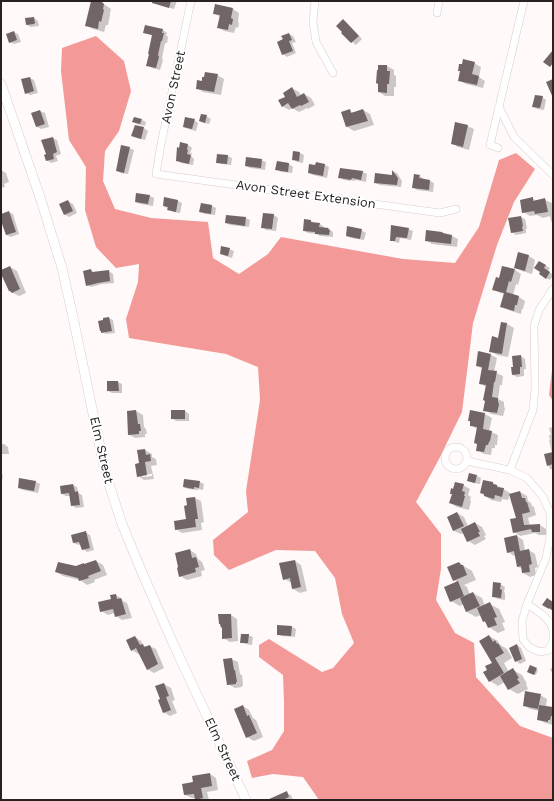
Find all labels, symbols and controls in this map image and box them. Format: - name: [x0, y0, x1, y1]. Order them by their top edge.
- street label: Avon Street: [158, 49, 188, 125]
- street label: Avon Street Extension: [235, 177, 377, 211]
- street label: Elm Street: [87, 415, 117, 485]
- street label: Elm Street: [202, 715, 244, 784]

